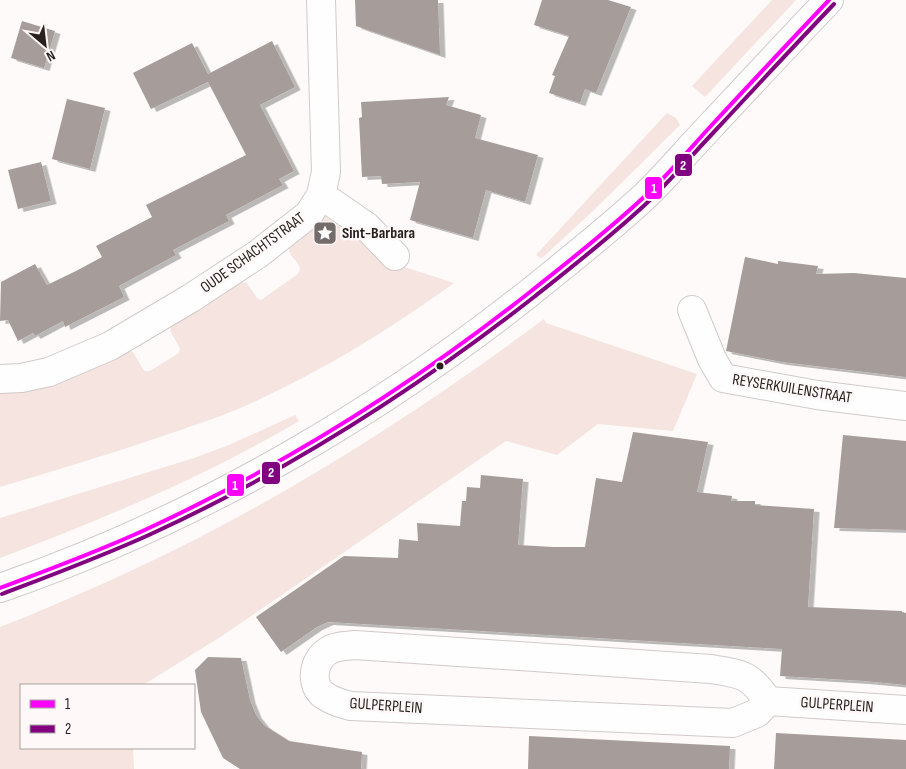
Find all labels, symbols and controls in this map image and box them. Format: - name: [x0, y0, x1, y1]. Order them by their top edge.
- north arrow: [20, 20, 70, 70]
- text: N: [44, 47, 58, 65]
- line badge: 2: [674, 153, 693, 177]
- text: 2: [680, 157, 686, 174]
- line badge: 1: [644, 176, 663, 200]
- text: 1: [651, 180, 657, 197]
- street label: OUDE SCHACHTSTRAAT: [197, 208, 309, 297]
- place icon: Sint-Barbara: [312, 220, 338, 246]
- place label: Sint-Barbara: [342, 224, 415, 243]
- unlabelled marker: [435, 361, 445, 371]
- street label: REYSERKUILENSTRAAT: [731, 370, 854, 408]
- line badge: 2: [261, 461, 281, 485]
- text: 2: [268, 464, 274, 481]
- line badge: 1: [226, 473, 245, 497]
- text: 1: [232, 477, 238, 494]
- legend: [20, 684, 195, 749]
- street label: GULPERPLEIN: [800, 693, 874, 717]
- street label: GULPERPLEIN: [349, 694, 423, 718]
- text: 1: [65, 695, 71, 714]
- text: 2: [65, 720, 71, 739]

